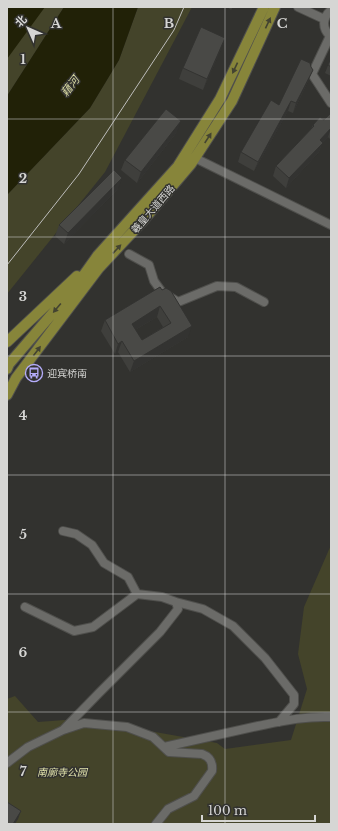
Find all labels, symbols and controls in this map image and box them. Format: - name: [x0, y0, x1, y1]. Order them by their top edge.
- north arrow: [8, 8, 48, 48]
- text: 北: [12, 12, 30, 30]
- text: A: [50, 15, 62, 32]
- text: B: [164, 15, 174, 32]
- text: C: [277, 15, 288, 32]
- one-way arrow: [265, 17, 271, 28]
- text: 1: [20, 51, 26, 68]
- one-way arrow: [232, 62, 238, 73]
- water label: 藉河: [58, 71, 83, 99]
- one-way arrow: [204, 133, 212, 143]
- text: 2: [19, 170, 27, 187]
- street label: 羲皇大道西路: [128, 182, 178, 236]
- one-way arrow: [112, 244, 122, 254]
- text: 3: [19, 288, 27, 305]
- one-way arrow: [53, 302, 62, 313]
- one-way arrow: [32, 346, 40, 356]
- bus stop icon: 迎宾桥南: [24, 363, 44, 383]
- place label: 迎宾桥南: [47, 367, 87, 380]
- text: 4: [19, 407, 28, 424]
- text: 5: [19, 526, 27, 543]
- text: 6: [19, 644, 28, 661]
- text: 7: [20, 763, 27, 780]
- park label: 南廓寺公园: [37, 766, 89, 779]
- scale bar: [202, 797, 315, 823]
- text: 100 m: [208, 803, 247, 818]

